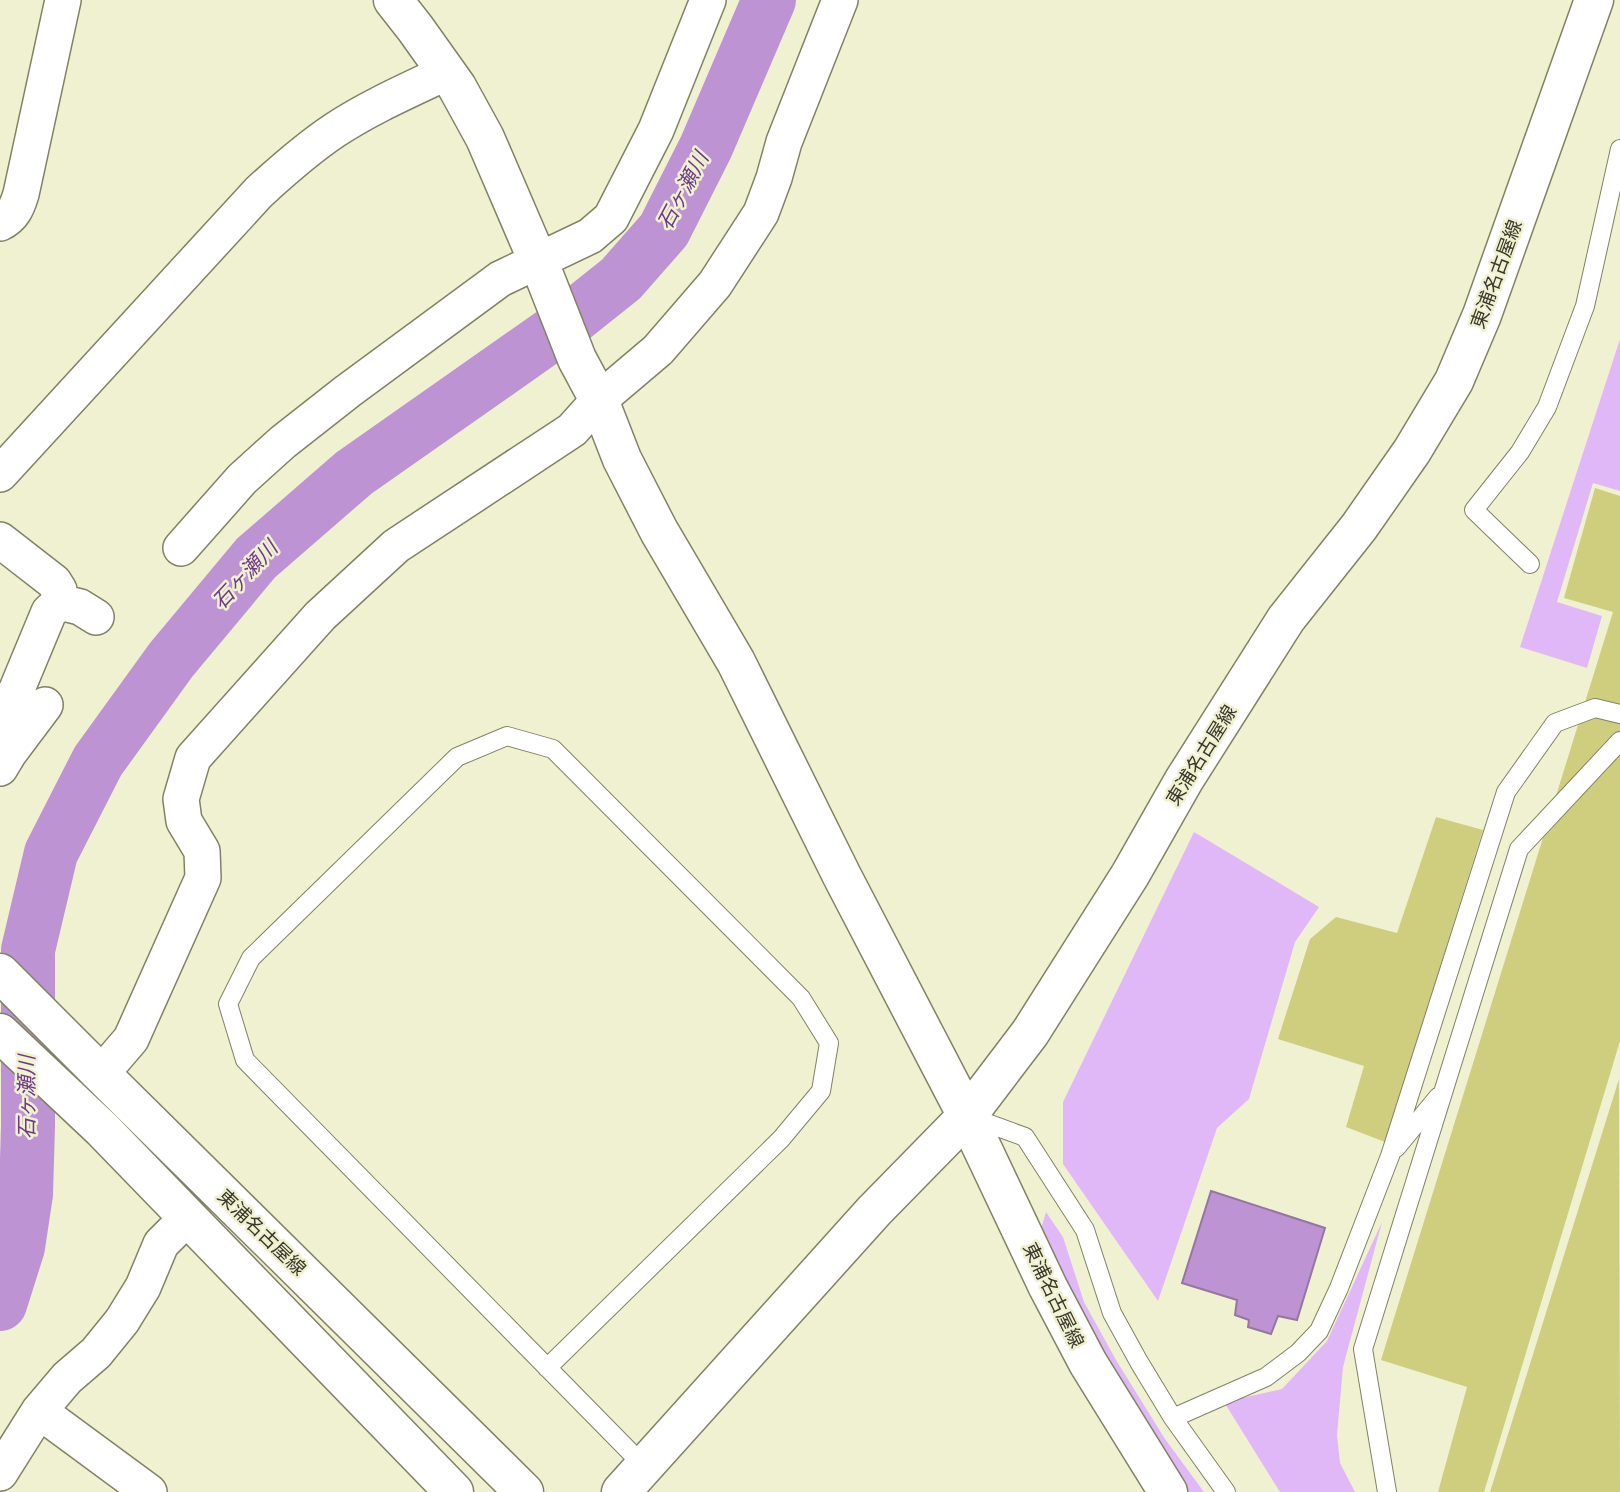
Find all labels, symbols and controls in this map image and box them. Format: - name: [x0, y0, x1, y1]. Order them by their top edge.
- water label: 石ヶ瀬川: [651, 146, 715, 234]
- street label: 東浦名古屋線: [1465, 216, 1527, 332]
- water label: 石ヶ瀬川: [206, 533, 285, 615]
- street label: 東浦名古屋線: [1161, 700, 1241, 810]
- water label: 石ヶ瀬川: [13, 1053, 40, 1139]
- street label: 東浦名古屋線: [213, 1184, 311, 1280]
- street label: 東浦名古屋線: [1018, 1239, 1090, 1351]

